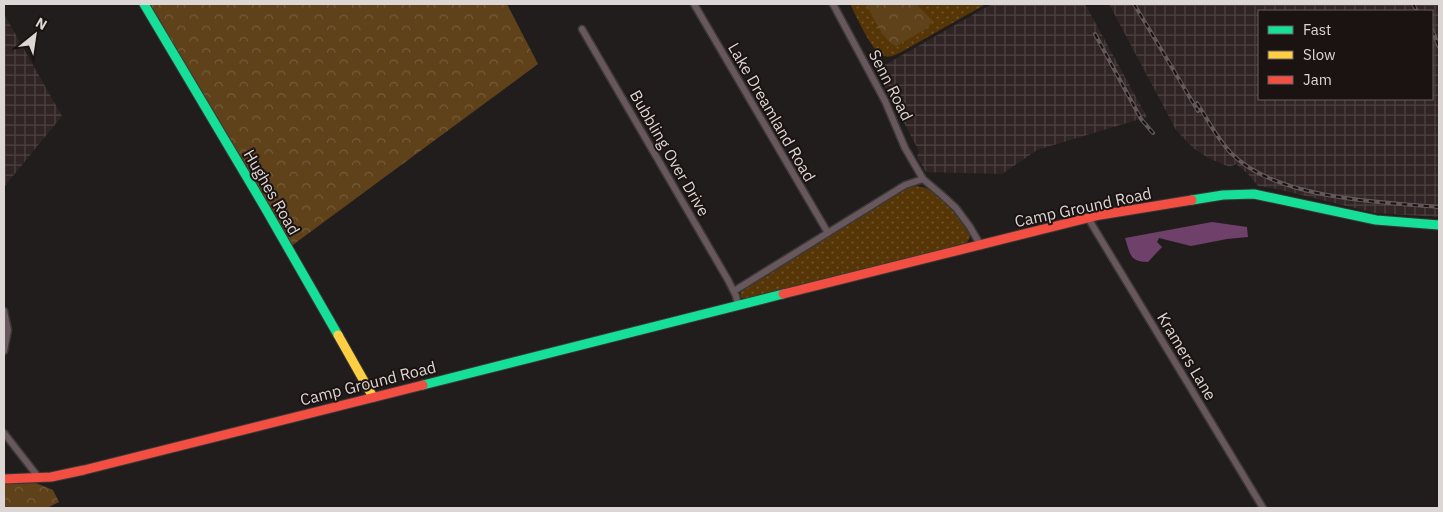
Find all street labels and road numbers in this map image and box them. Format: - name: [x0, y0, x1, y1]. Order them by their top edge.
- street label: Lake Dreamland Road: [724, 39, 820, 185]
- street label: Senn Road: [865, 46, 917, 124]
- street label: Bubbling Over Drive: [626, 86, 714, 220]
- street label: Hughes Road: [240, 146, 304, 238]
- street label: Camp Ground Road: [1013, 183, 1153, 231]
- street label: Kramers Lane: [1153, 308, 1221, 404]
- street label: Camp Ground Road: [298, 356, 438, 410]

